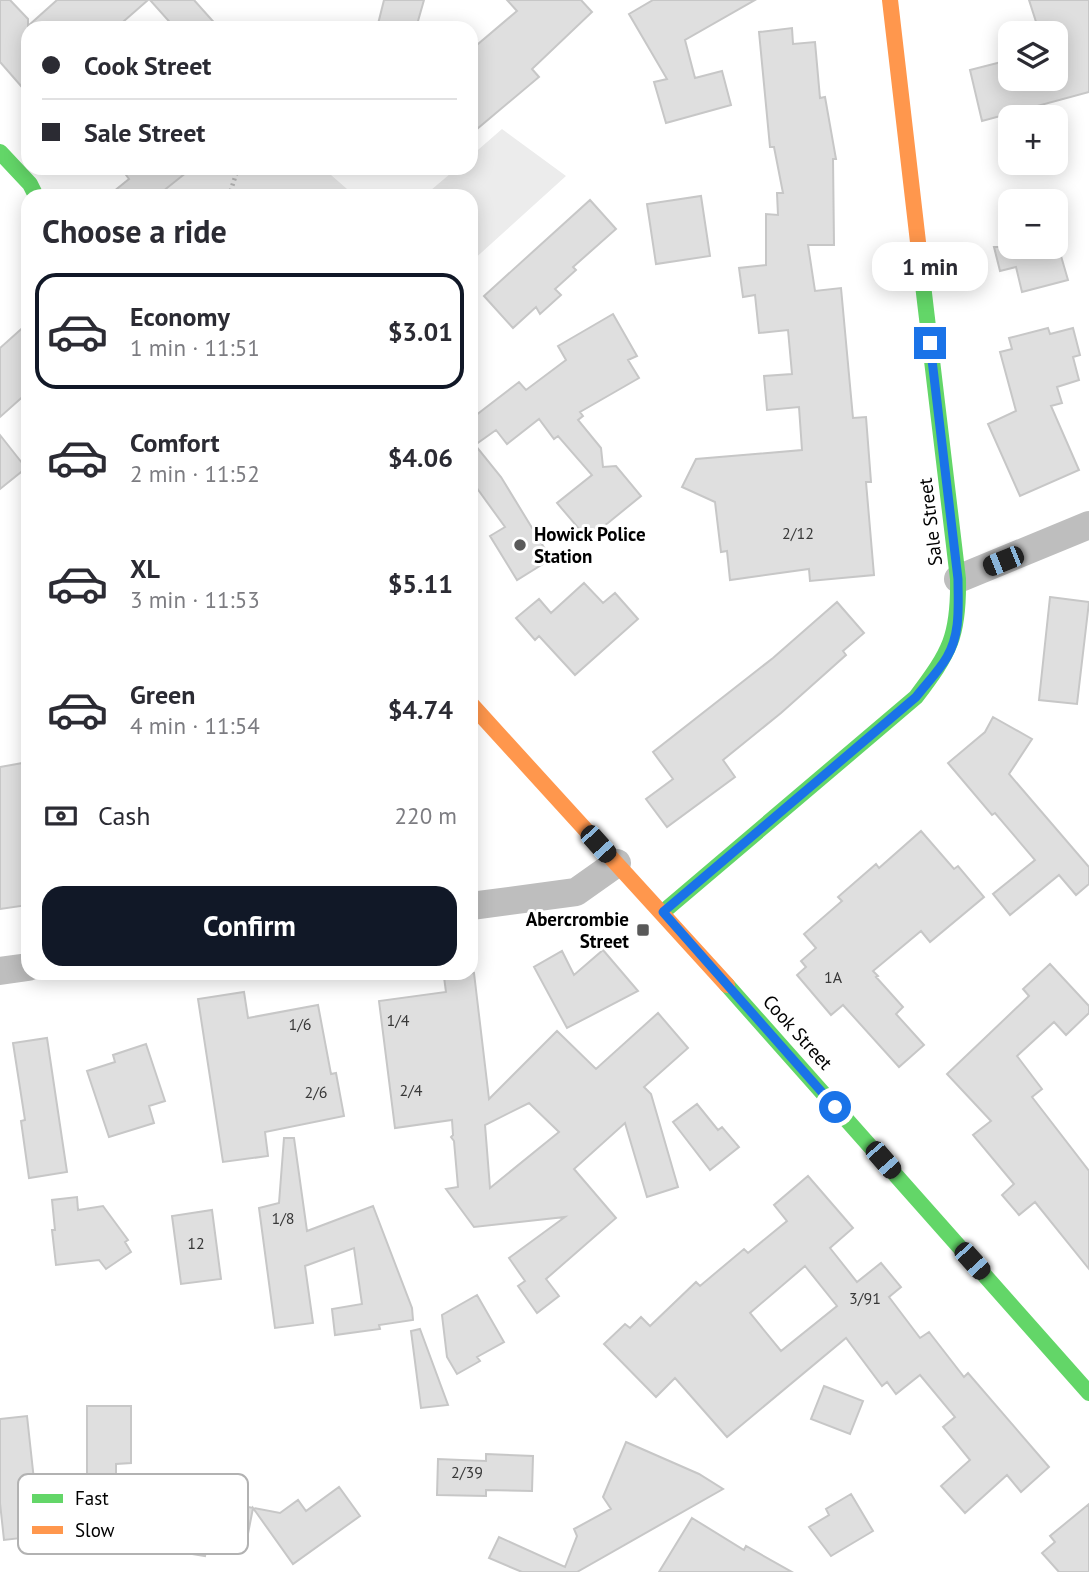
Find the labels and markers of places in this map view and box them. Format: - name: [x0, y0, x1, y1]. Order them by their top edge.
- place label: Howick Police Station: [534, 522, 646, 568]
- marker: Howick Police Station: [512, 537, 528, 553]
- place label: Abercrombie Street: [526, 907, 629, 953]
- marker: Abercrombie Street: [635, 922, 651, 938]

